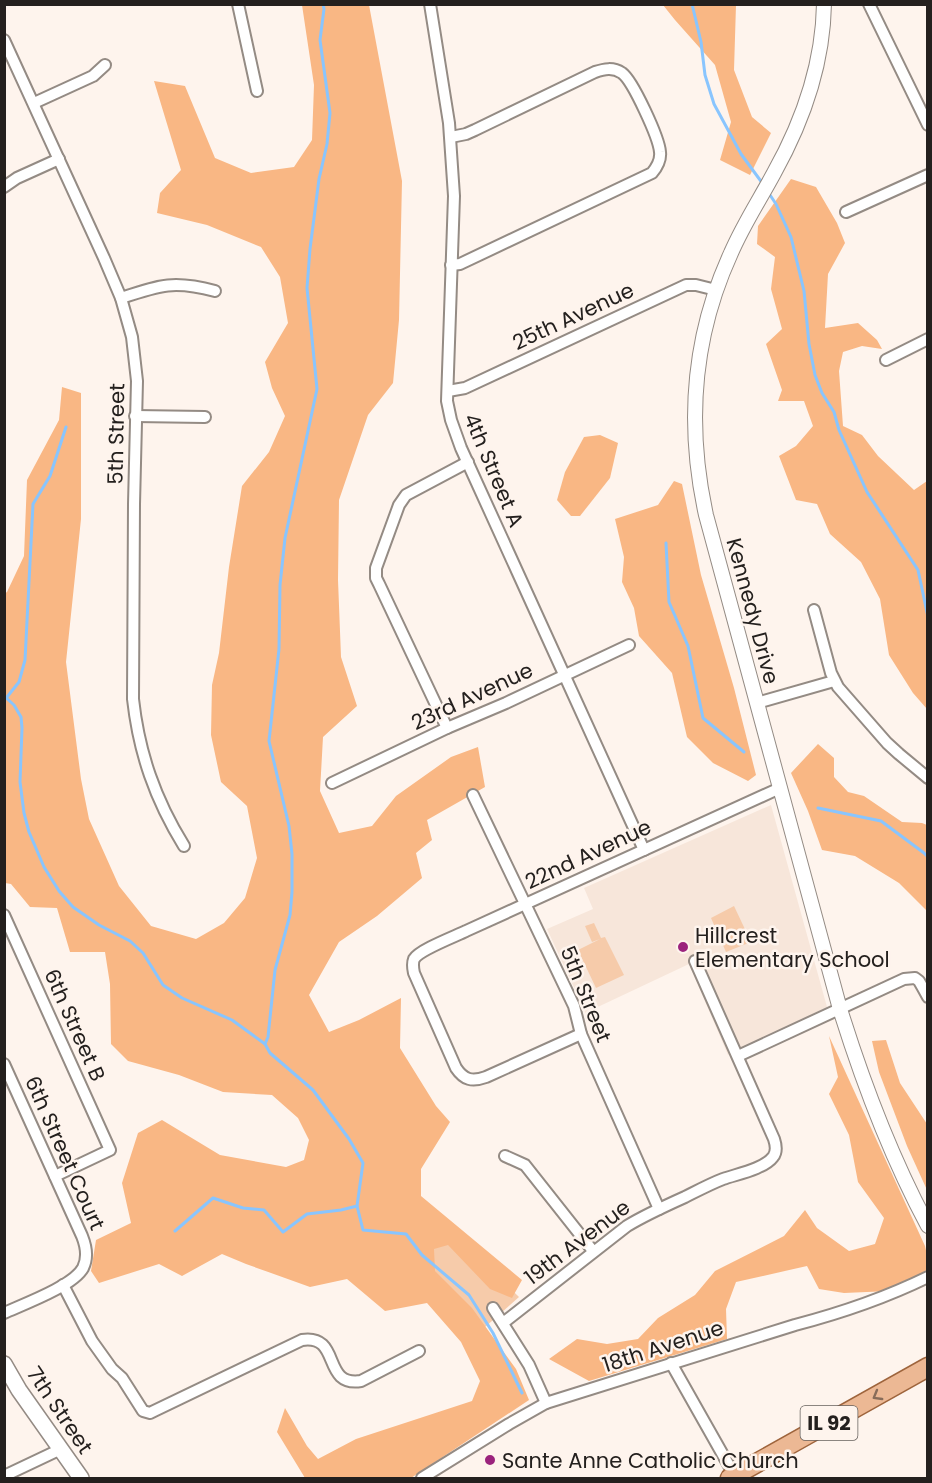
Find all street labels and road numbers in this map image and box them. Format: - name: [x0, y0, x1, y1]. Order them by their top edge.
- street label: 25th Avenue: [508, 275, 638, 357]
- street label: 5th Street: [101, 383, 131, 485]
- street label: 4th Street A: [457, 409, 531, 531]
- street label: Kennedy Drive: [720, 535, 786, 687]
- street label: 23rd Avenue: [407, 655, 537, 737]
- street label: 22nd Avenue: [520, 812, 656, 896]
- street label: 5th Street: [554, 942, 618, 1046]
- street label: 6th Street B: [37, 964, 113, 1086]
- street label: 6th Street Court: [18, 1071, 112, 1235]
- street label: 19th Avenue: [518, 1193, 636, 1291]
- street label: 18th Avenue: [599, 1313, 727, 1379]
- street label: 7th Street: [20, 1361, 100, 1459]
- road number: IL 92: [800, 1406, 858, 1440]

